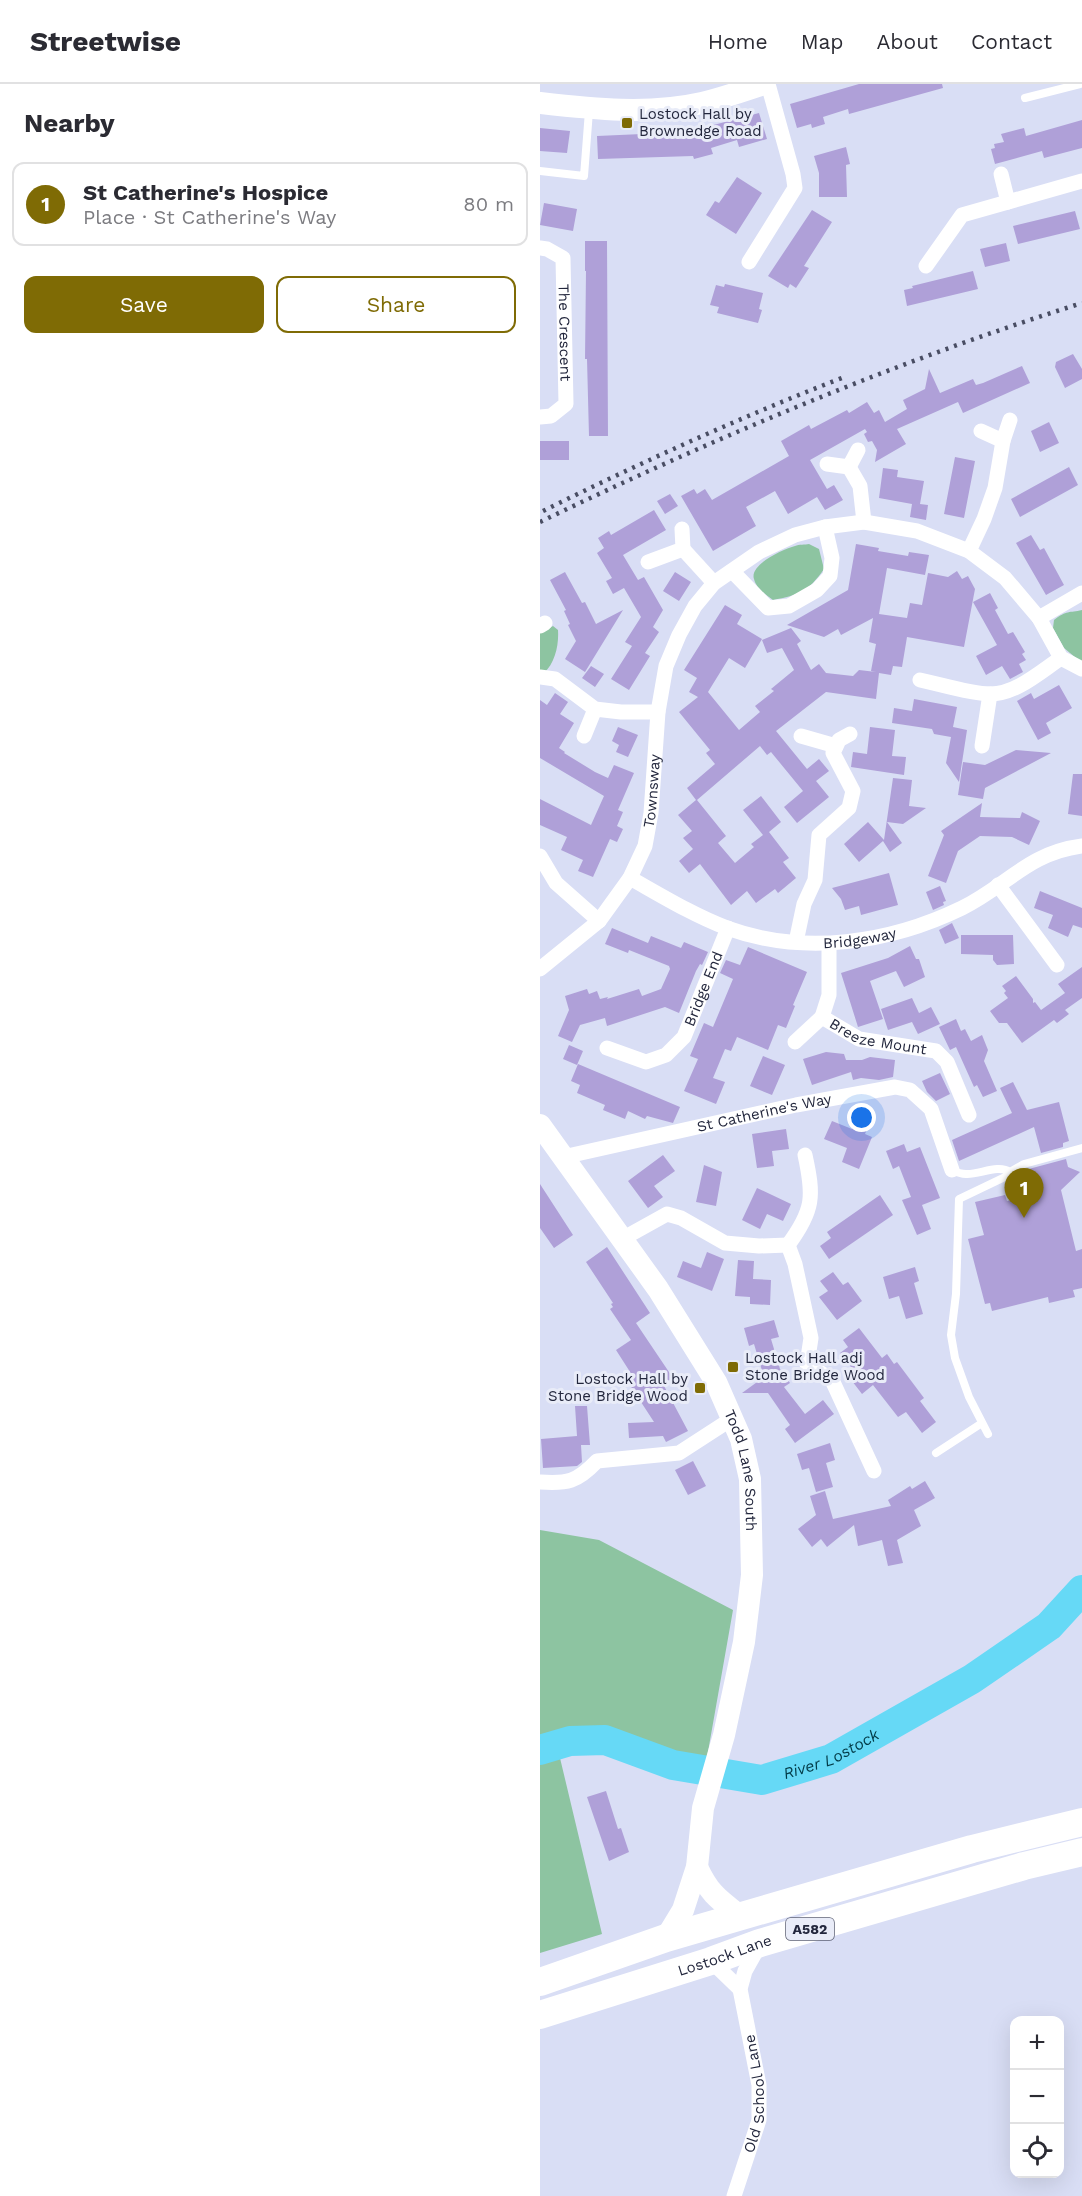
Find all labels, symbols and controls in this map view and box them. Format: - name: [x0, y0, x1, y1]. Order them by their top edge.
- text: Streetwise: [30, 25, 181, 58]
- text: Home: [708, 29, 768, 54]
- text: Map: [801, 29, 844, 54]
- text: About: [877, 29, 938, 54]
- text: Contact: [971, 29, 1052, 54]
- place label: Lostock Hall by Brownedge Road: [639, 105, 762, 140]
- text: Nearby: [24, 108, 115, 138]
- marker: Lostock Hall by Brownedge Road: [620, 116, 634, 130]
- text: St Catherine's Hospice: [83, 180, 328, 205]
- text: 1: [41, 192, 50, 216]
- text: 80 m: [463, 192, 514, 216]
- text: Place · St Catherine's Way: [83, 205, 336, 229]
- button: Save: [24, 276, 264, 333]
- button: Share: [276, 276, 516, 333]
- street label: The Crescent: [555, 284, 575, 382]
- street label: Townsway: [639, 753, 664, 829]
- street label: Bridgeway: [823, 924, 899, 952]
- street label: Bridge End: [680, 949, 727, 1029]
- street label: Breeze Mount: [826, 1015, 929, 1059]
- street label: St Catherine's Way: [695, 1090, 833, 1136]
- your location: [847, 1103, 876, 1132]
- pin: 1: [1004, 1168, 1044, 1218]
- place label: Lostock Hall adj Stone Bridge Wood: [745, 1349, 885, 1384]
- marker: Lostock Hall adj Stone Bridge Wood: [726, 1360, 740, 1374]
- place label: Lostock Hall by Stone Bridge Wood: [548, 1370, 688, 1405]
- marker: Lostock Hall by Stone Bridge Wood: [693, 1381, 707, 1395]
- street label: Todd Lane South: [720, 1407, 760, 1532]
- water label: River Lostock: [781, 1724, 883, 1783]
- road number: A582: [786, 1918, 834, 1940]
- street label: Lostock Lane: [675, 1931, 774, 1980]
- map controls: [1010, 2016, 1064, 2178]
- button: +: [1010, 2016, 1064, 2070]
- street label: Old School Lane: [740, 2033, 768, 2155]
- button: −: [1010, 2070, 1064, 2124]
- button: locate: [1010, 2124, 1064, 2178]

